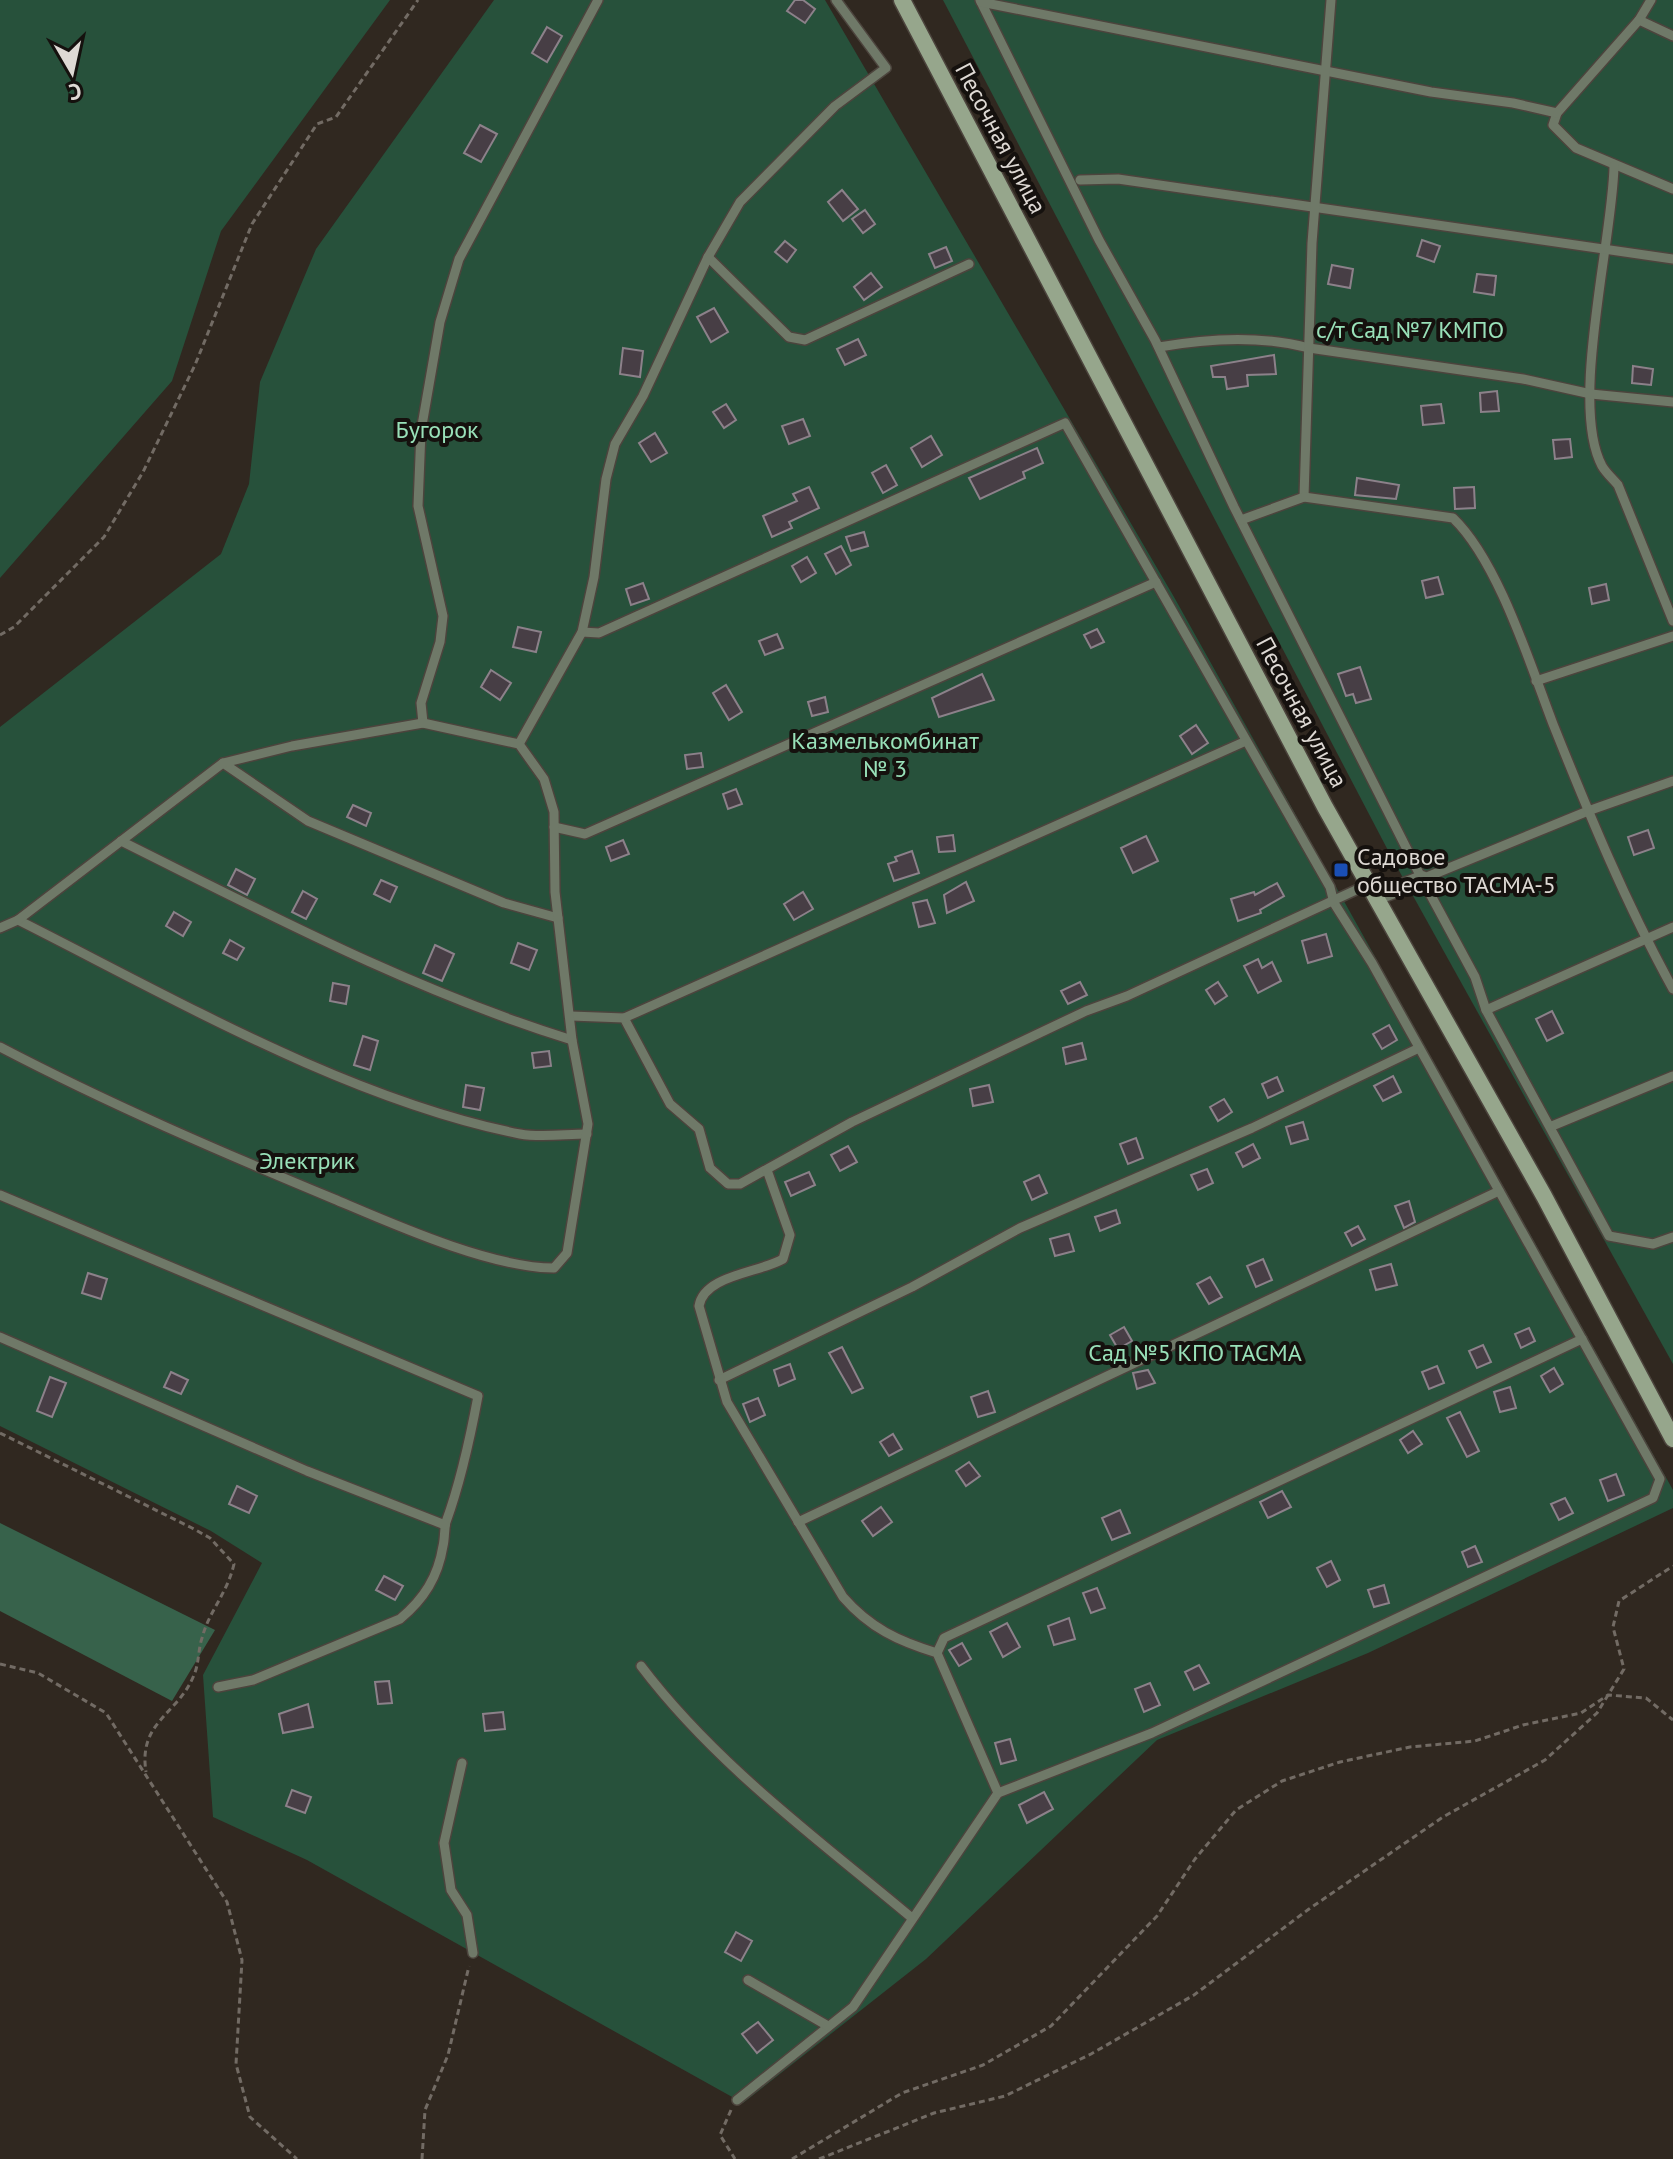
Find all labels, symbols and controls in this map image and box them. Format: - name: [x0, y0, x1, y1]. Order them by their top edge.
- north arrow: [32, 32, 112, 112]
- street label: Песочная улица: [948, 57, 1054, 219]
- text: С: [67, 77, 83, 107]
- park label: с/т Сад №7 КМПО: [1316, 314, 1504, 345]
- park label: Бугорок: [395, 414, 479, 445]
- street label: Песочная улица: [1249, 631, 1355, 793]
- park label: Казмелькомбинат № 3: [791, 725, 979, 784]
- place label: Садовое общество ТАСМА-5: [1357, 841, 1556, 900]
- marker: Садовое общество ТАСМА-5: [1332, 861, 1350, 879]
- park label: Электрик: [259, 1145, 356, 1176]
- park label: Сад №5 КПО ТАСМА: [1088, 1337, 1302, 1368]

